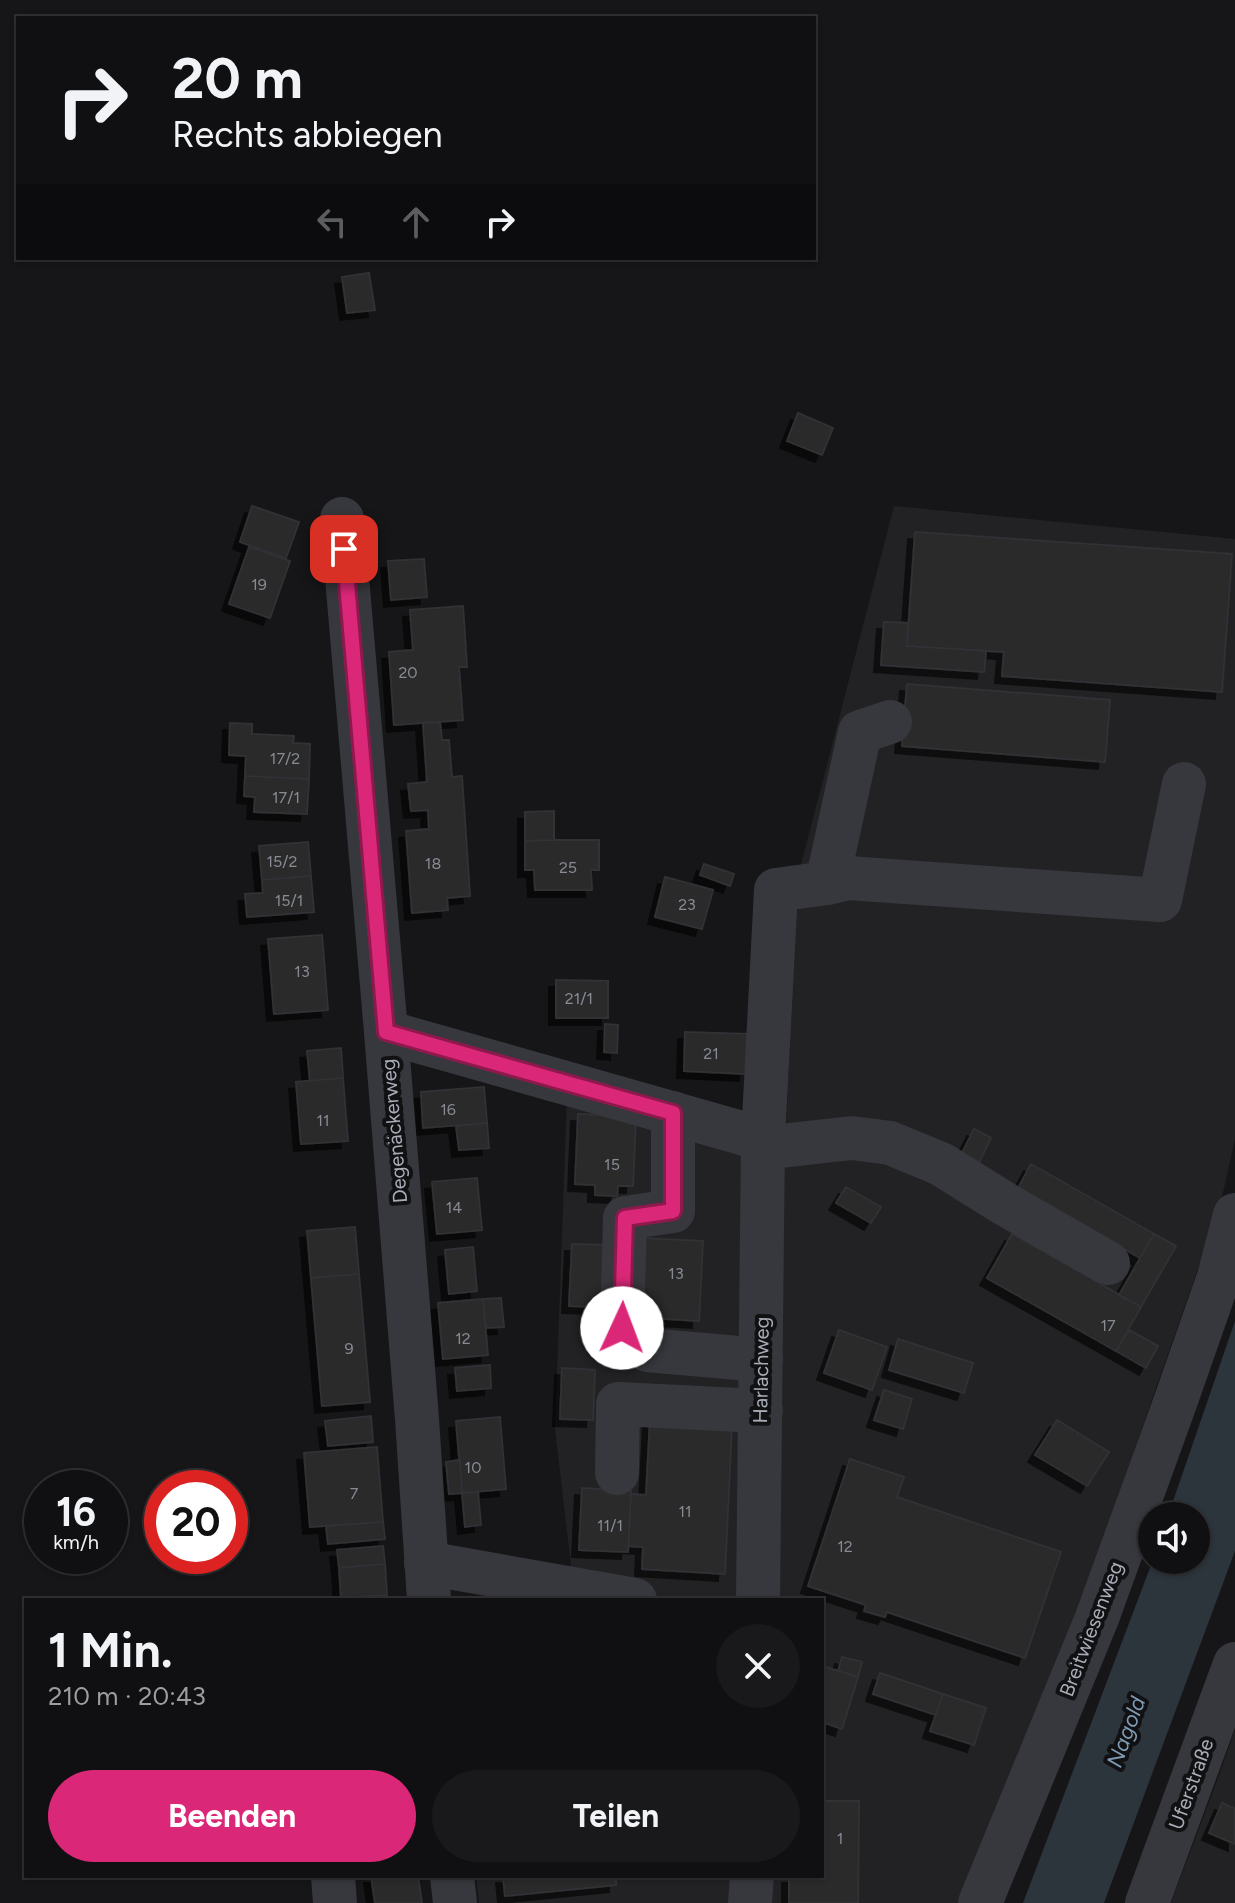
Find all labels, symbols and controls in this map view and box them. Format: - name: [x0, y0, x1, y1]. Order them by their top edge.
- text: 20 m: [172, 45, 303, 112]
- icon: right: [40, 48, 144, 152]
- text: Rechts abbiegen: [172, 113, 442, 156]
- icon: left: [310, 200, 354, 244]
- icon: ahead: [394, 200, 438, 244]
- icon: right: [478, 200, 522, 244]
- pin: [310, 515, 378, 583]
- icon: arrive: [322, 527, 366, 571]
- house number: 19: [251, 575, 267, 594]
- house number: 20: [398, 663, 418, 682]
- house number: 17/2: [270, 749, 300, 768]
- house number: 17/1: [272, 788, 300, 807]
- house number: 15/2: [267, 852, 297, 871]
- house number: 18: [425, 854, 441, 873]
- house number: 25: [559, 858, 577, 877]
- house number: 15/1: [275, 891, 303, 910]
- house number: 23: [678, 895, 696, 914]
- house number: 13: [294, 962, 310, 981]
- house number: 21/1: [565, 989, 593, 1008]
- house number: 21: [703, 1044, 719, 1063]
- street label: Degenäckerweg: [376, 1058, 412, 1204]
- house number: 16: [440, 1100, 456, 1119]
- house number: 11: [316, 1111, 330, 1130]
- house number: 15: [604, 1155, 620, 1174]
- house number: 14: [446, 1198, 462, 1217]
- house number: 13: [668, 1264, 684, 1283]
- position arrow: [580, 1286, 664, 1370]
- house number: 17: [1100, 1316, 1116, 1335]
- street label: Harlachweg: [748, 1317, 774, 1423]
- house number: 12: [455, 1329, 471, 1348]
- house number: 9: [344, 1339, 354, 1358]
- house number: 10: [465, 1458, 481, 1477]
- speed limit sign: 20: [144, 1470, 248, 1574]
- house number: 7: [350, 1484, 359, 1503]
- text: 16: [56, 1488, 96, 1536]
- house number: 11: [678, 1502, 692, 1521]
- map controls: [1138, 1502, 1210, 1574]
- button: sound: [1138, 1502, 1210, 1574]
- house number: 11/1: [597, 1516, 623, 1535]
- text: km/h: [53, 1530, 99, 1554]
- house number: 12: [837, 1537, 853, 1556]
- street label: Breitwiesenweg: [1054, 1558, 1128, 1700]
- text: 1 Min.: [48, 1621, 173, 1679]
- button: close: [716, 1624, 800, 1708]
- text: 210 m · 20:43: [48, 1680, 206, 1712]
- water label: Nagold: [1101, 1692, 1152, 1771]
- street label: Uferstraße: [1163, 1735, 1219, 1833]
- button: Beenden: [48, 1770, 416, 1862]
- button: Teilen: [432, 1770, 800, 1862]
- house number: 1: [837, 1829, 843, 1848]

